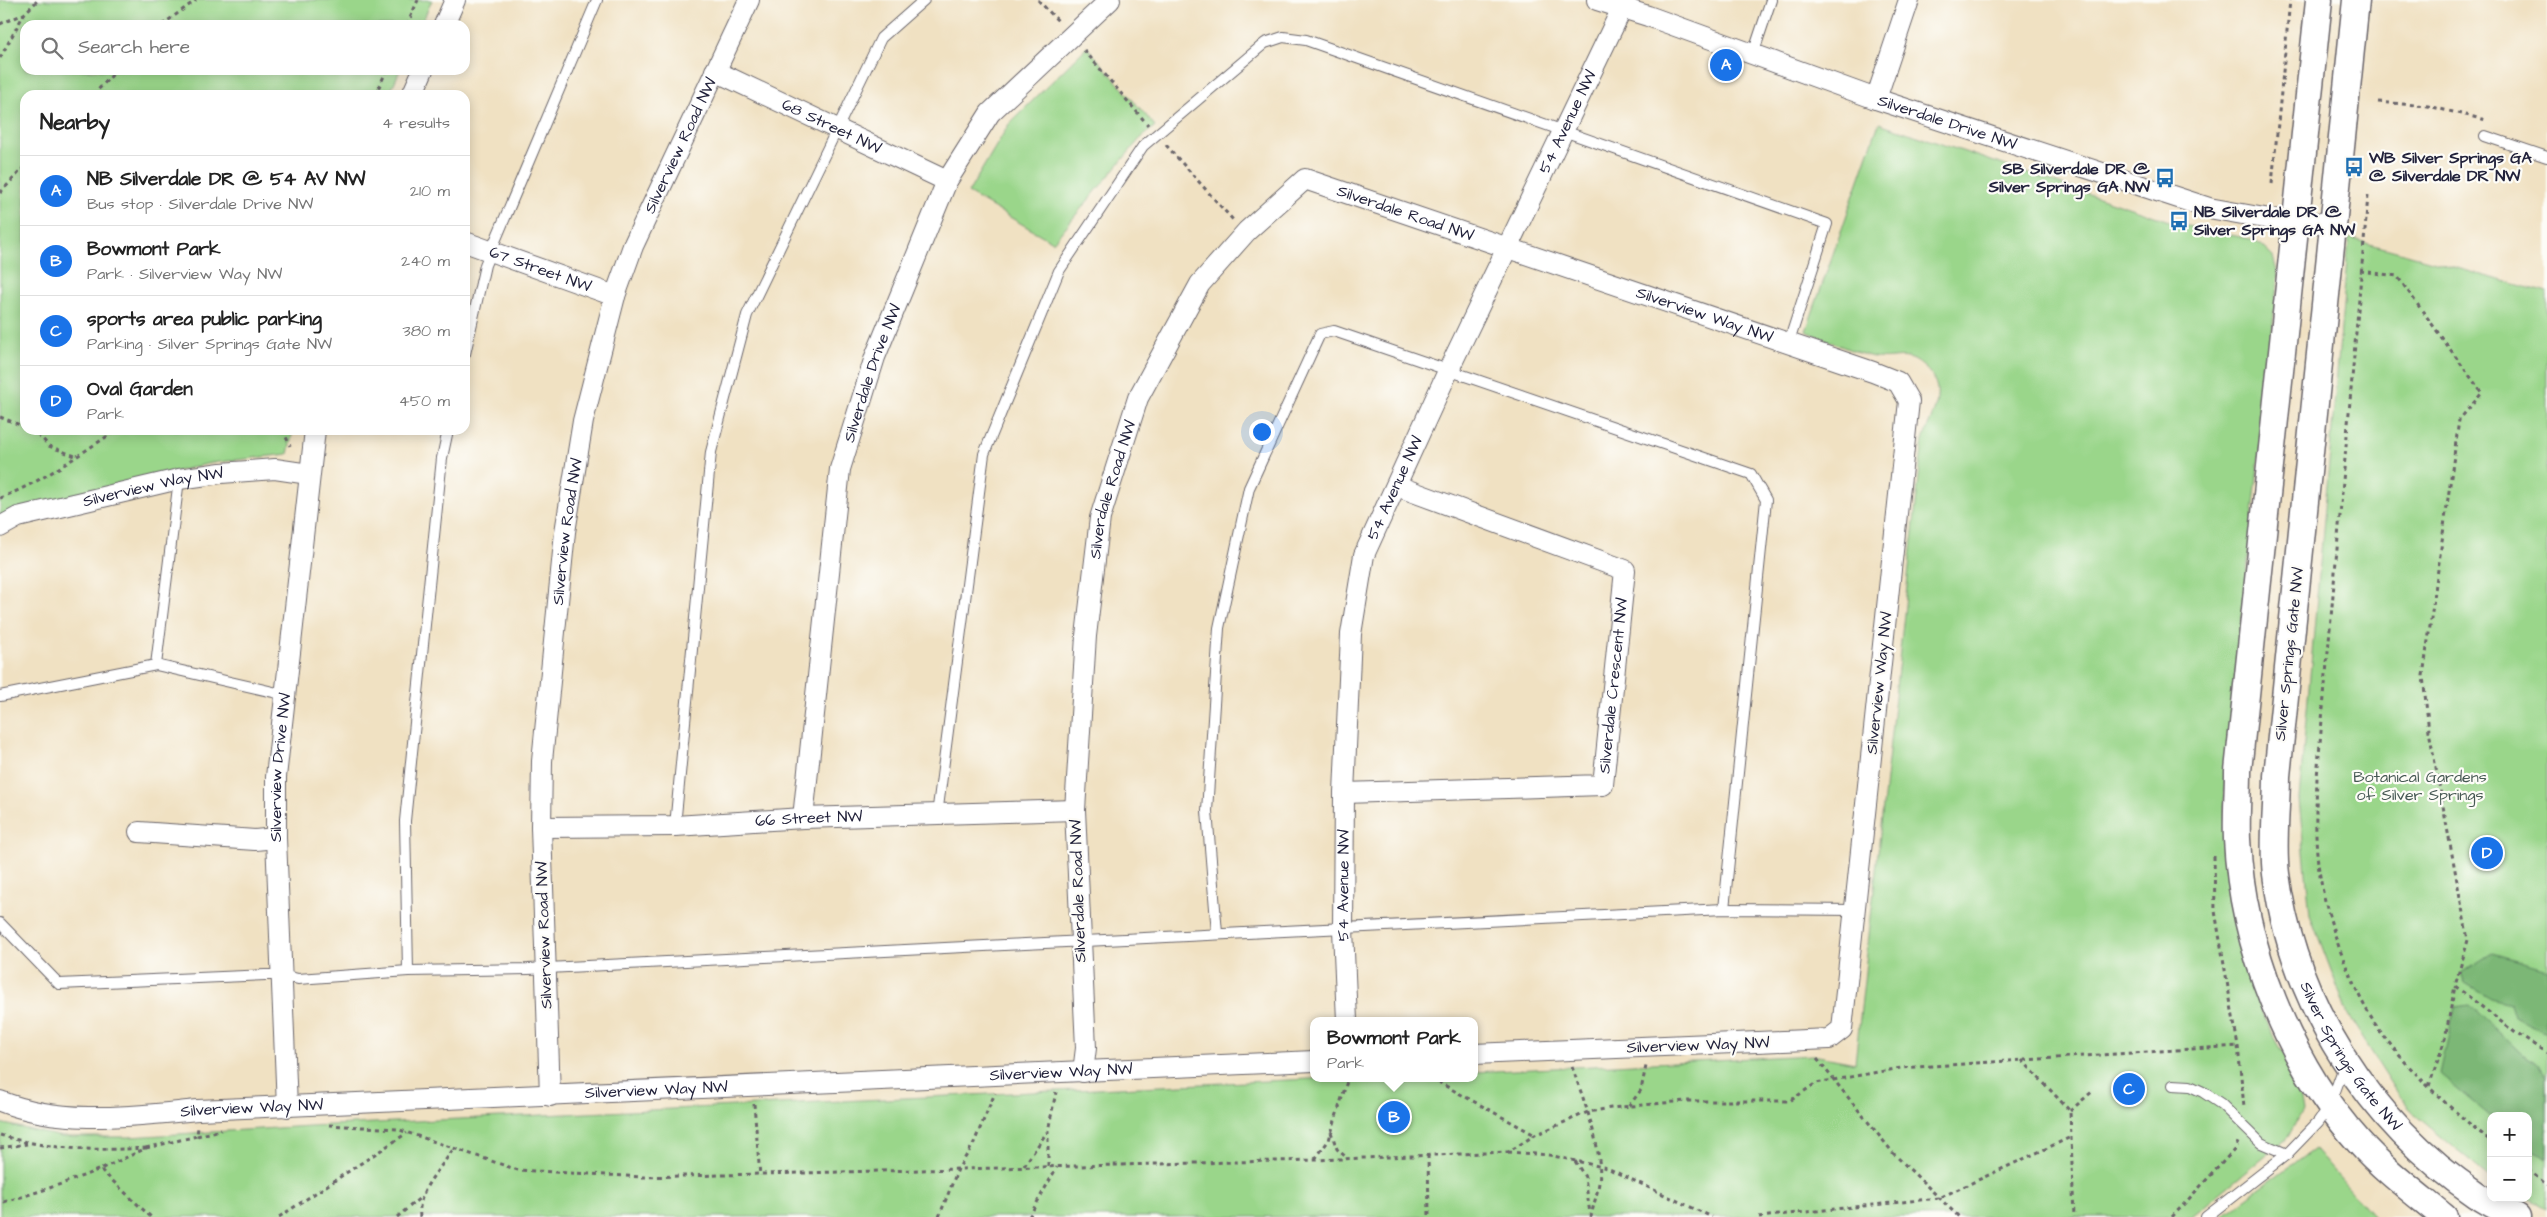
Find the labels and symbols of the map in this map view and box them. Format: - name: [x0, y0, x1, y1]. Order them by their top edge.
- pin: A: [1710, 46, 1742, 84]
- street label: 54 Avenue NW: [1533, 66, 1602, 177]
- street label: Silverview Road NW: [639, 74, 722, 217]
- street label: Silverdale Drive NW: [1875, 89, 2020, 155]
- street label: 68 Street NW: [778, 93, 885, 159]
- place label: WB Silver Springs GA @ Silverdale DR NW: [2368, 147, 2532, 187]
- bus stop icon: WB Silver Springs GA @ Silverdale DR NW: [2343, 156, 2365, 178]
- place label: SB Silverdale DR @ Silver Springs GA NW: [1988, 158, 2151, 200]
- bus stop icon: SB Silverdale DR @ Silver Springs GA NW: [2154, 167, 2176, 189]
- street label: Silverdale Road NW: [1334, 180, 1477, 247]
- place label: NB Silverdale DR @ Silver Springs GA NW: [2193, 201, 2356, 243]
- bus stop icon: NB Silverdale DR @ Silver Springs GA NW: [2168, 210, 2190, 232]
- street label: 67 Street NW: [486, 241, 594, 298]
- street label: Silverview Way NW: [1633, 281, 1776, 348]
- street label: Silverdale Drive NW: [838, 301, 906, 445]
- street label: Silverdale Road NW: [1084, 417, 1141, 560]
- your location: [1249, 419, 1275, 445]
- street label: 54 Avenue NW: [1361, 432, 1428, 544]
- street label: Silverview Road NW: [547, 457, 588, 606]
- street label: Silverview Way NW: [81, 462, 225, 512]
- street label: Silver Springs Gate NW: [2269, 566, 2310, 742]
- street label: Silverdale Crescent NW: [1593, 597, 1633, 775]
- street label: Silverview Way NW: [1861, 611, 1898, 755]
- street label: Silverview Drive NW: [265, 692, 296, 842]
- park label: Botanical Gardens of Silver Springs: [2353, 766, 2487, 807]
- street label: 66 Street NW: [754, 805, 863, 832]
- street label: Silverdale Road NW: [1065, 819, 1091, 963]
- street label: 54 Avenue NW: [1332, 829, 1355, 942]
- pin: D: [2471, 834, 2503, 872]
- street label: Silverview Road NW: [530, 861, 558, 1009]
- street label: Silver Springs Gate NW: [2295, 978, 2407, 1136]
- street label: Silverview Way NW: [1626, 1032, 1770, 1059]
- street label: Silverview Way NW: [989, 1058, 1133, 1086]
- pin: C: [2113, 1070, 2145, 1108]
- street label: Silverview Way NW: [584, 1076, 728, 1104]
- street label: Silverview Way NW: [179, 1094, 324, 1123]
- pin: B: [1378, 1098, 1410, 1136]

